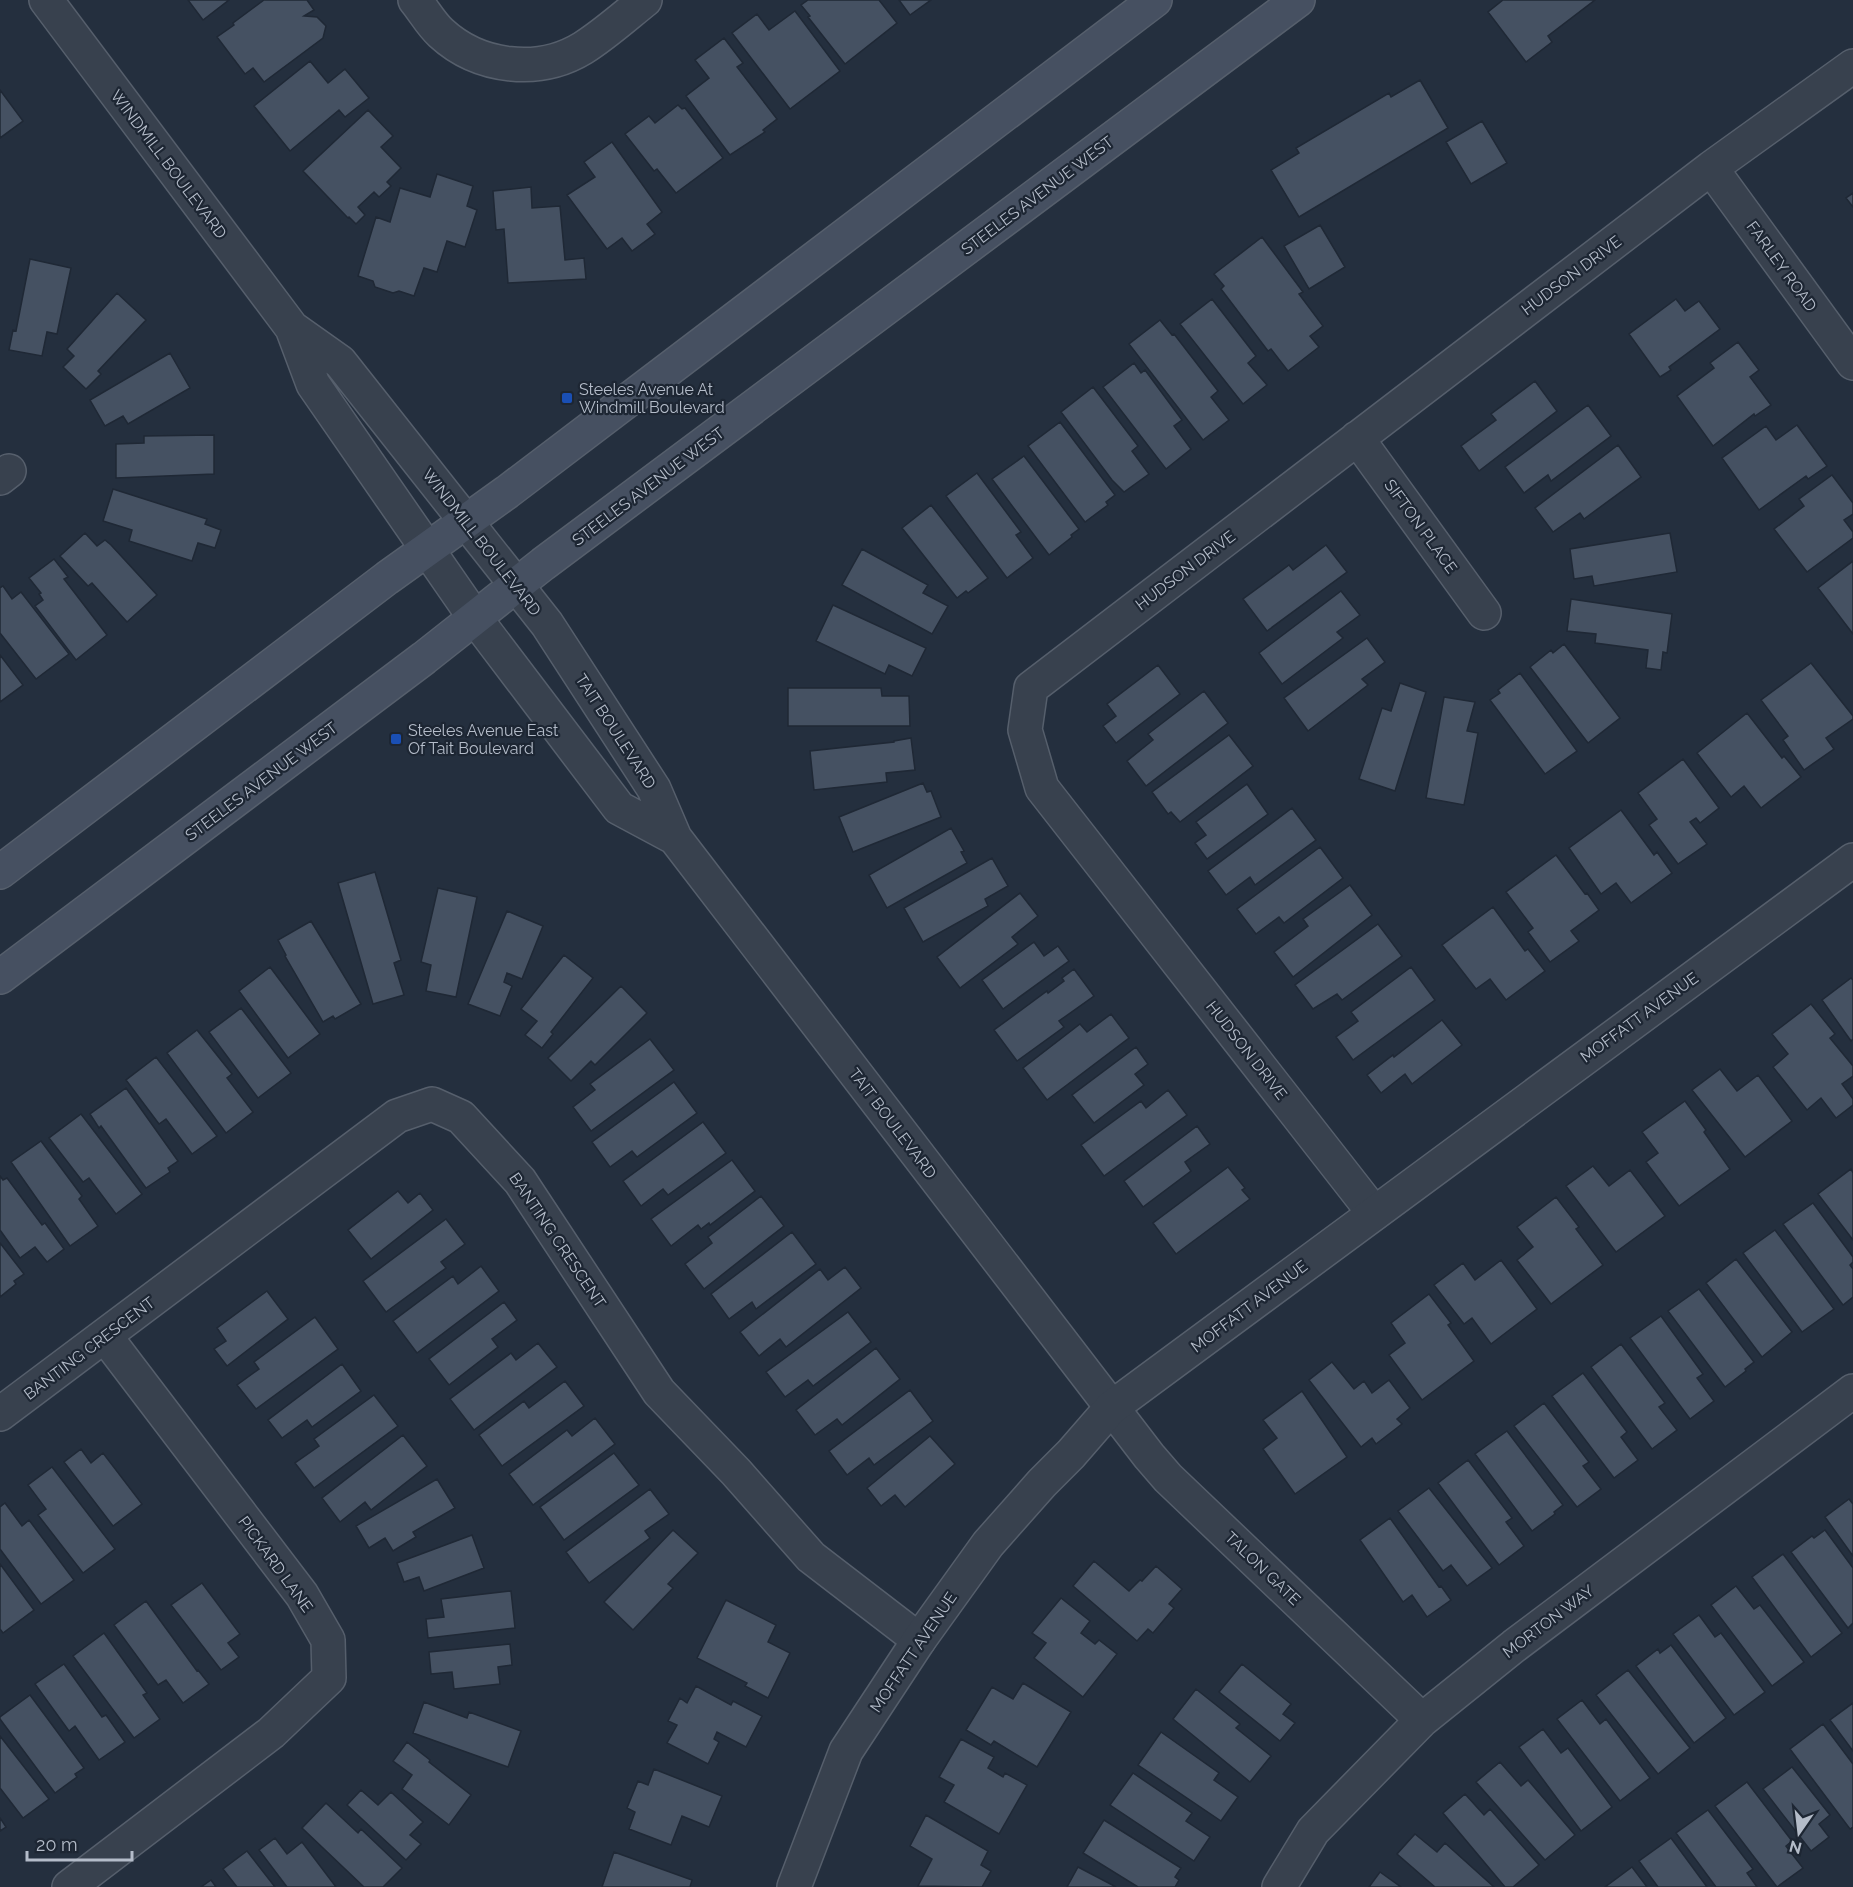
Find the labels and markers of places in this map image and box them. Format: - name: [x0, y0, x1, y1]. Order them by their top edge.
- place label: Steeles Avenue At Windmill Boulevard: [579, 380, 725, 417]
- marker: Steeles Avenue At Windmill Boulevard: [560, 391, 574, 405]
- place label: Steeles Avenue East Of Tait Boulevard: [408, 721, 559, 758]
- marker: Steeles Avenue East Of Tait Boulevard: [389, 732, 403, 746]

